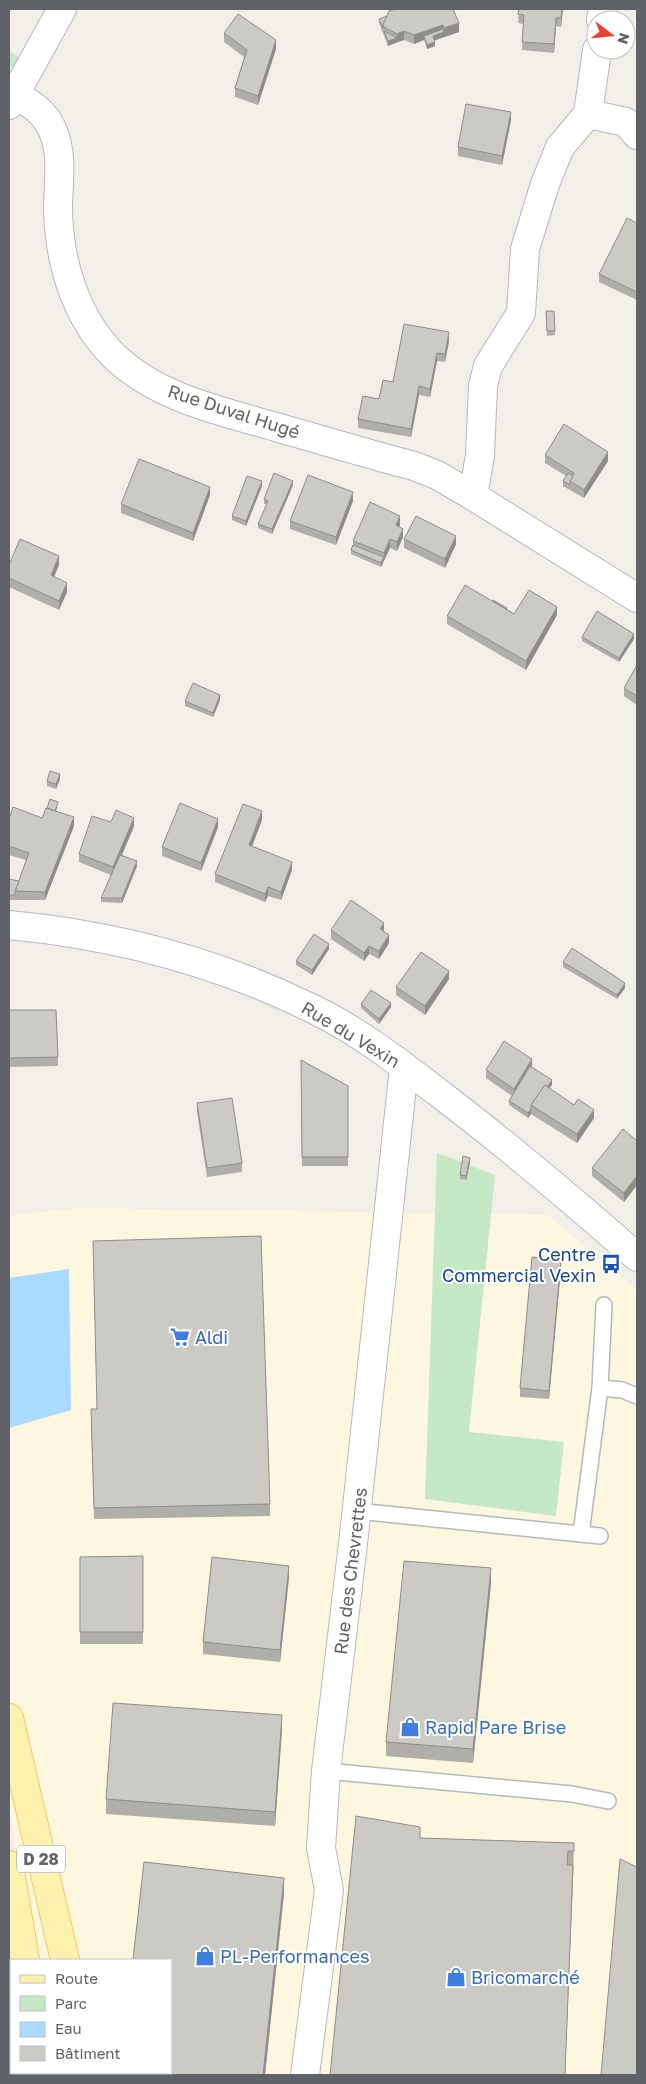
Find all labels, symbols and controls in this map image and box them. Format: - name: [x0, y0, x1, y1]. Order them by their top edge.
- north arrow: [586, 10, 636, 60]
- text: N: [614, 31, 634, 46]
- street label: Rue Duval Hugé: [165, 379, 303, 443]
- street label: Rue du Vexin: [298, 996, 404, 1072]
- place label: Centre Commercial Vexin: [442, 1243, 596, 1286]
- bus stop icon: Centre Commercial Vexin: [600, 1253, 622, 1275]
- supermarket icon: Aldi: [169, 1326, 191, 1348]
- place label: Aldi: [195, 1326, 228, 1348]
- street label: Rue des Chevrettes: [329, 1486, 371, 1656]
- shop icon: Rapid Pare Brise: [399, 1716, 421, 1738]
- place label: Rapid Pare Brise: [425, 1716, 566, 1738]
- road number: D 28: [17, 1846, 65, 1872]
- shop icon: PL-Performances: [194, 1945, 216, 1967]
- place label: PL-Performances: [220, 1945, 370, 1967]
- legend: [10, 1959, 172, 2074]
- shop icon: Bricomarché: [445, 1966, 467, 1988]
- place label: Bricomarché: [471, 1966, 580, 1988]
- text: Route: [55, 1969, 98, 1987]
- text: Parc: [55, 1994, 87, 2012]
- text: Eau: [55, 2019, 82, 2037]
- text: Bâtiment: [55, 2044, 120, 2062]

